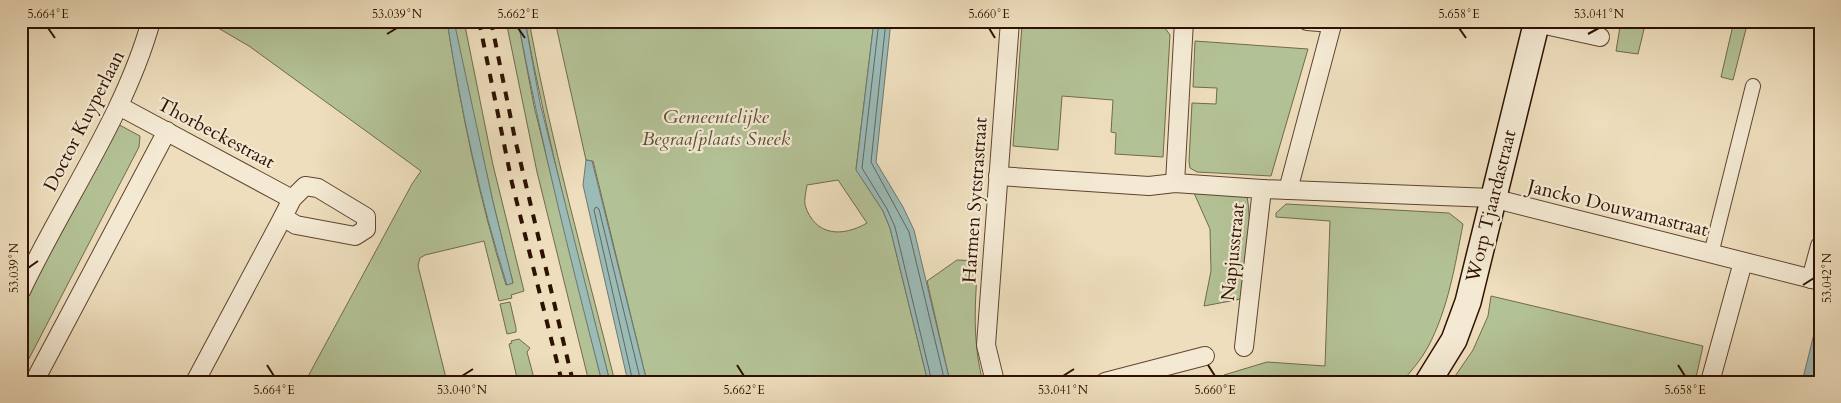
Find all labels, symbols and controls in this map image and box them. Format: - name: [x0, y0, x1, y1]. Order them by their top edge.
- text: 5.664°E: [27, 6, 69, 22]
- text: 53.039°N: [372, 6, 423, 22]
- text: 5.662°E: [497, 6, 539, 22]
- text: 5.660°E: [968, 6, 1010, 22]
- text: 5.658°E: [1438, 6, 1480, 22]
- text: 53.041°N: [1574, 6, 1625, 22]
- street label: Doctor Kuyperlaan: [37, 46, 131, 196]
- street label: Thorbeckestraat: [153, 91, 279, 175]
- park label: Gemeentelijke Begraafplaats Sneek: [642, 104, 791, 152]
- street label: Harmen Sytstrastraat: [956, 116, 994, 284]
- street label: Worp Tjaardastraat: [1459, 127, 1522, 286]
- street label: Jancko Douwamastraat: [1522, 172, 1711, 243]
- street label: Napjusstraat: [1215, 202, 1251, 302]
- text: 53.039°N: [6, 242, 22, 293]
- text: 53.042°N: [1819, 252, 1835, 303]
- text: 5.664°E: [253, 382, 295, 398]
- text: 53.040°N: [437, 382, 488, 398]
- text: 5.662°E: [723, 382, 765, 398]
- text: 53.041°N: [1038, 382, 1089, 398]
- text: 5.660°E: [1194, 382, 1236, 398]
- text: 5.658°E: [1664, 382, 1706, 398]

